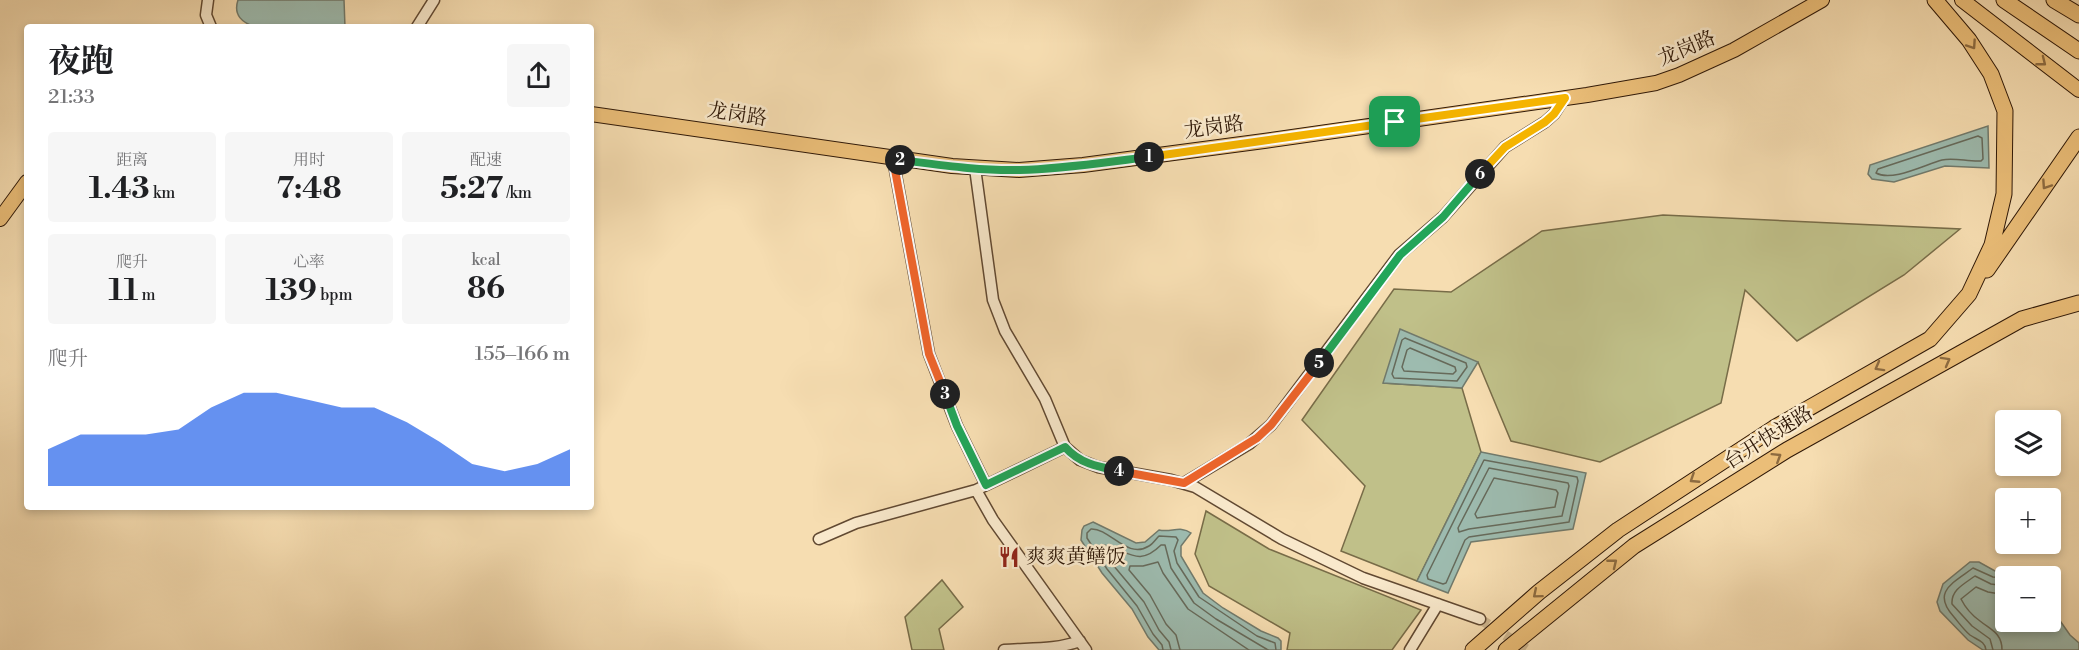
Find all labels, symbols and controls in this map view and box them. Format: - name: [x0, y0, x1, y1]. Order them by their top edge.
- street label: 龙岗路: [1655, 26, 1719, 72]
- one-way arrow: [1965, 38, 1976, 49]
- text: 夜跑: [48, 42, 114, 83]
- button: share: [507, 44, 570, 107]
- one-way arrow: [2035, 54, 2046, 65]
- text: 21:33: [48, 85, 95, 110]
- pin: [1369, 96, 1420, 147]
- street label: 龙岗路: [705, 98, 769, 132]
- icon: arrive: [1378, 105, 1411, 138]
- street label: 龙岗路: [1183, 111, 1245, 145]
- pin: 1: [1134, 142, 1164, 172]
- pin: 2: [885, 145, 915, 175]
- text: 1: [1145, 147, 1153, 167]
- text: 距离: [116, 150, 148, 170]
- text: 用时: [293, 150, 325, 170]
- text: 配速: [470, 150, 502, 170]
- text: 2: [895, 150, 905, 170]
- pin: 6: [1465, 159, 1495, 189]
- text: 6: [1475, 164, 1485, 184]
- text: 1.43: [89, 170, 150, 208]
- text: 7:48: [276, 170, 342, 208]
- text: 5:27: [440, 170, 503, 208]
- one-way arrow: [2042, 178, 2053, 189]
- text: km: [150, 183, 175, 203]
- text: /km: [503, 183, 532, 203]
- text: kcal: [471, 250, 501, 270]
- text: 爬升: [116, 252, 148, 272]
- text: 心率: [293, 252, 325, 272]
- text: 86: [467, 270, 505, 308]
- text: 11: [108, 272, 138, 310]
- text: 139: [265, 272, 317, 310]
- text: m: [138, 285, 156, 305]
- text: bpm: [317, 285, 353, 305]
- text: 155–166 m: [475, 342, 570, 367]
- text: 爬升: [48, 347, 88, 372]
- pin: 5: [1304, 348, 1334, 378]
- text: 5: [1314, 353, 1324, 373]
- one-way arrow: [1940, 357, 1950, 368]
- one-way arrow: [1875, 360, 1885, 372]
- pin: 3: [930, 379, 960, 409]
- text: 3: [940, 384, 950, 404]
- street label: 台开快速路: [1720, 401, 1818, 475]
- map controls: [1995, 410, 2061, 632]
- button: layers: [1995, 410, 2061, 476]
- one-way arrow: [1770, 453, 1781, 464]
- pin: 4: [1104, 456, 1134, 486]
- text: 4: [1114, 461, 1124, 481]
- one-way arrow: [1690, 471, 1700, 483]
- button: +: [1995, 488, 2061, 554]
- restaurant icon: 爽爽黄鳝饭: [997, 545, 1021, 569]
- place label: 爽爽黄鳝饭: [1026, 545, 1126, 570]
- one-way arrow: [1606, 559, 1617, 570]
- button: −: [1995, 566, 2061, 632]
- one-way arrow: [1533, 587, 1544, 598]

